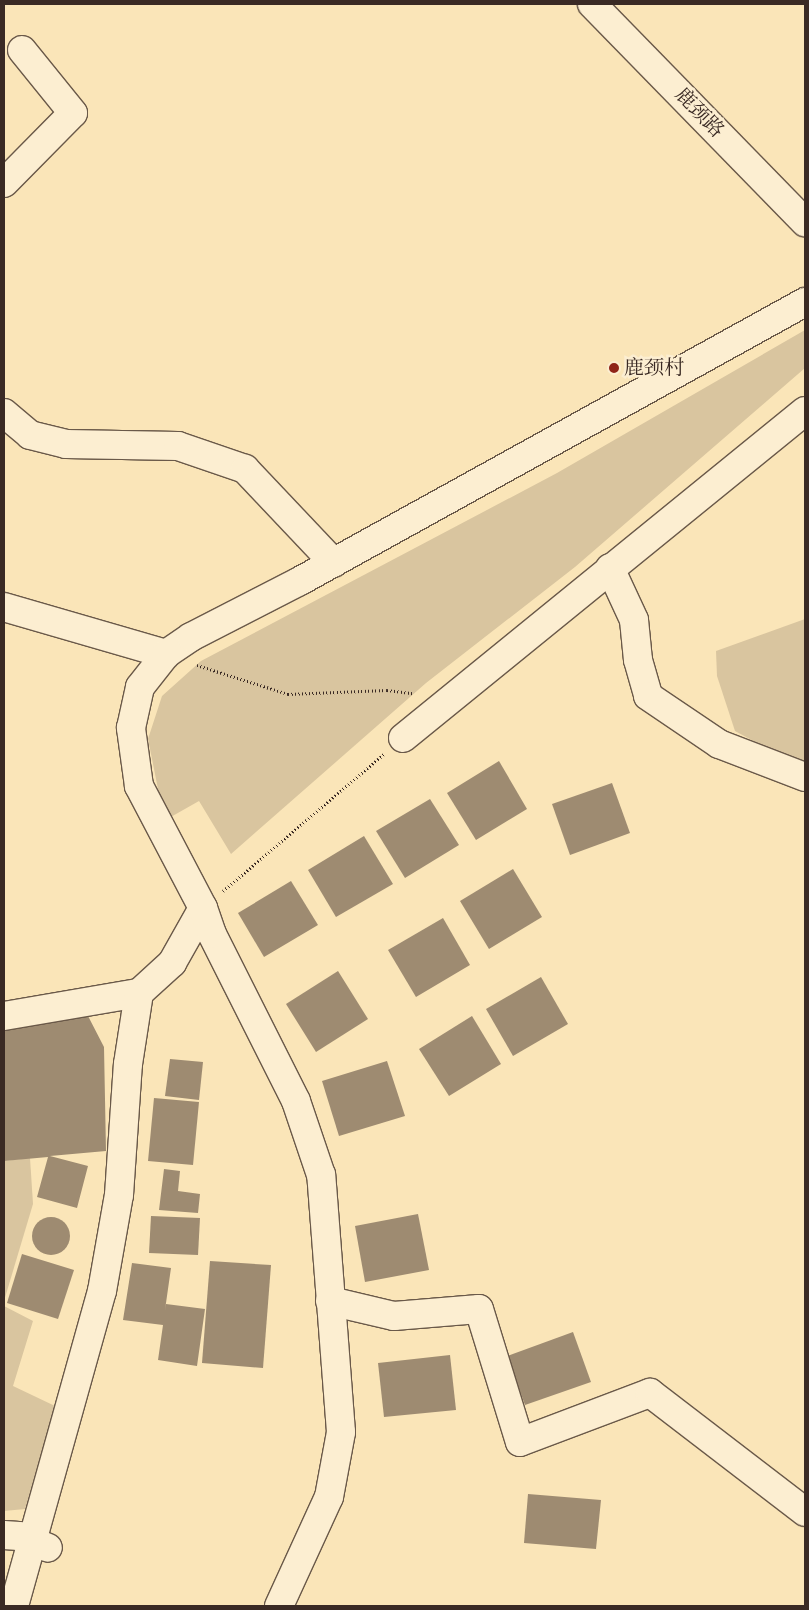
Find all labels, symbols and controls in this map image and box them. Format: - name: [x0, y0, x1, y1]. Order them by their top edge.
- street label: 鹿颈路: [670, 83, 728, 143]
- place label: 鹿颈村: [624, 356, 684, 380]
- marker: 鹿颈村: [608, 362, 620, 374]

